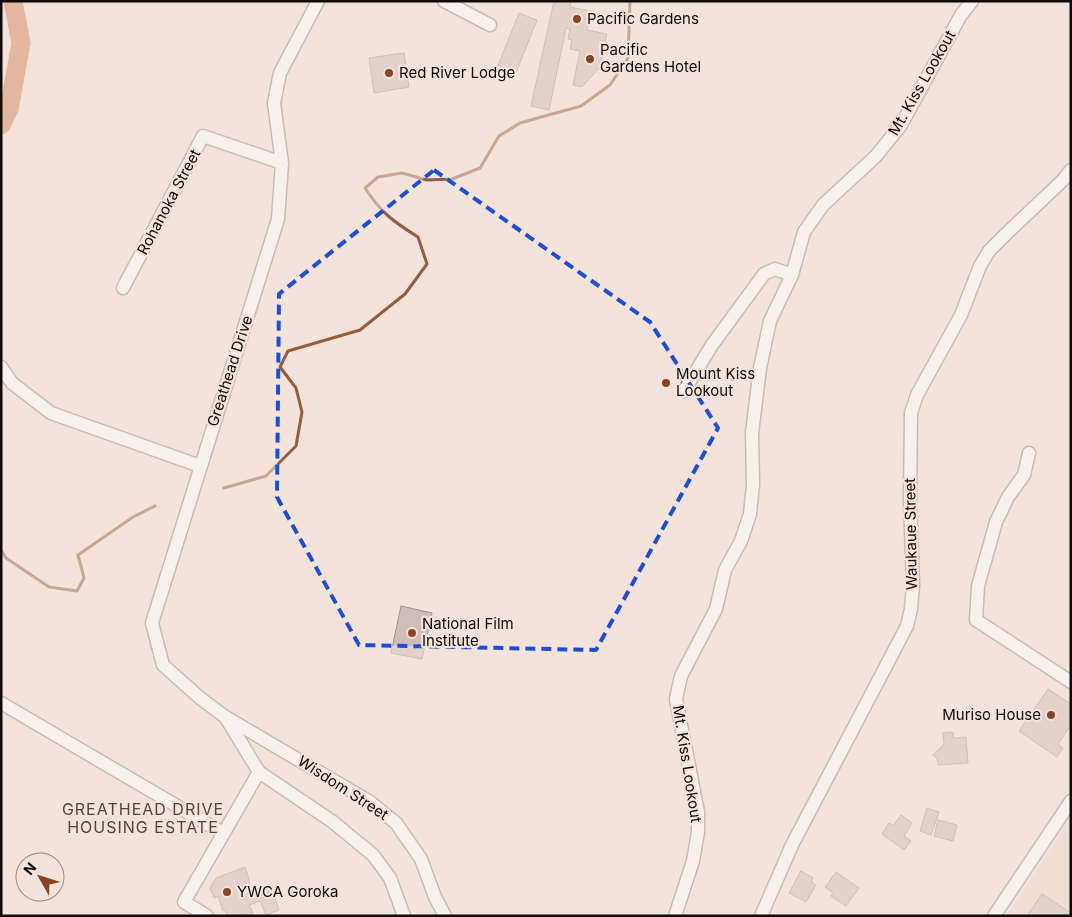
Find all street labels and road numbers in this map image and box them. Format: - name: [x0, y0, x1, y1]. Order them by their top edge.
- street label: Mt. Kiss Lookout: [884, 27, 959, 139]
- street label: Rohanoka Street: [133, 146, 204, 258]
- street label: Greathead Drive: [203, 313, 256, 429]
- street label: Waukaue Street: [900, 478, 921, 590]
- street label: Mt. Kiss Lookout: [669, 704, 706, 824]
- street label: Wisdom Street: [294, 751, 392, 824]

